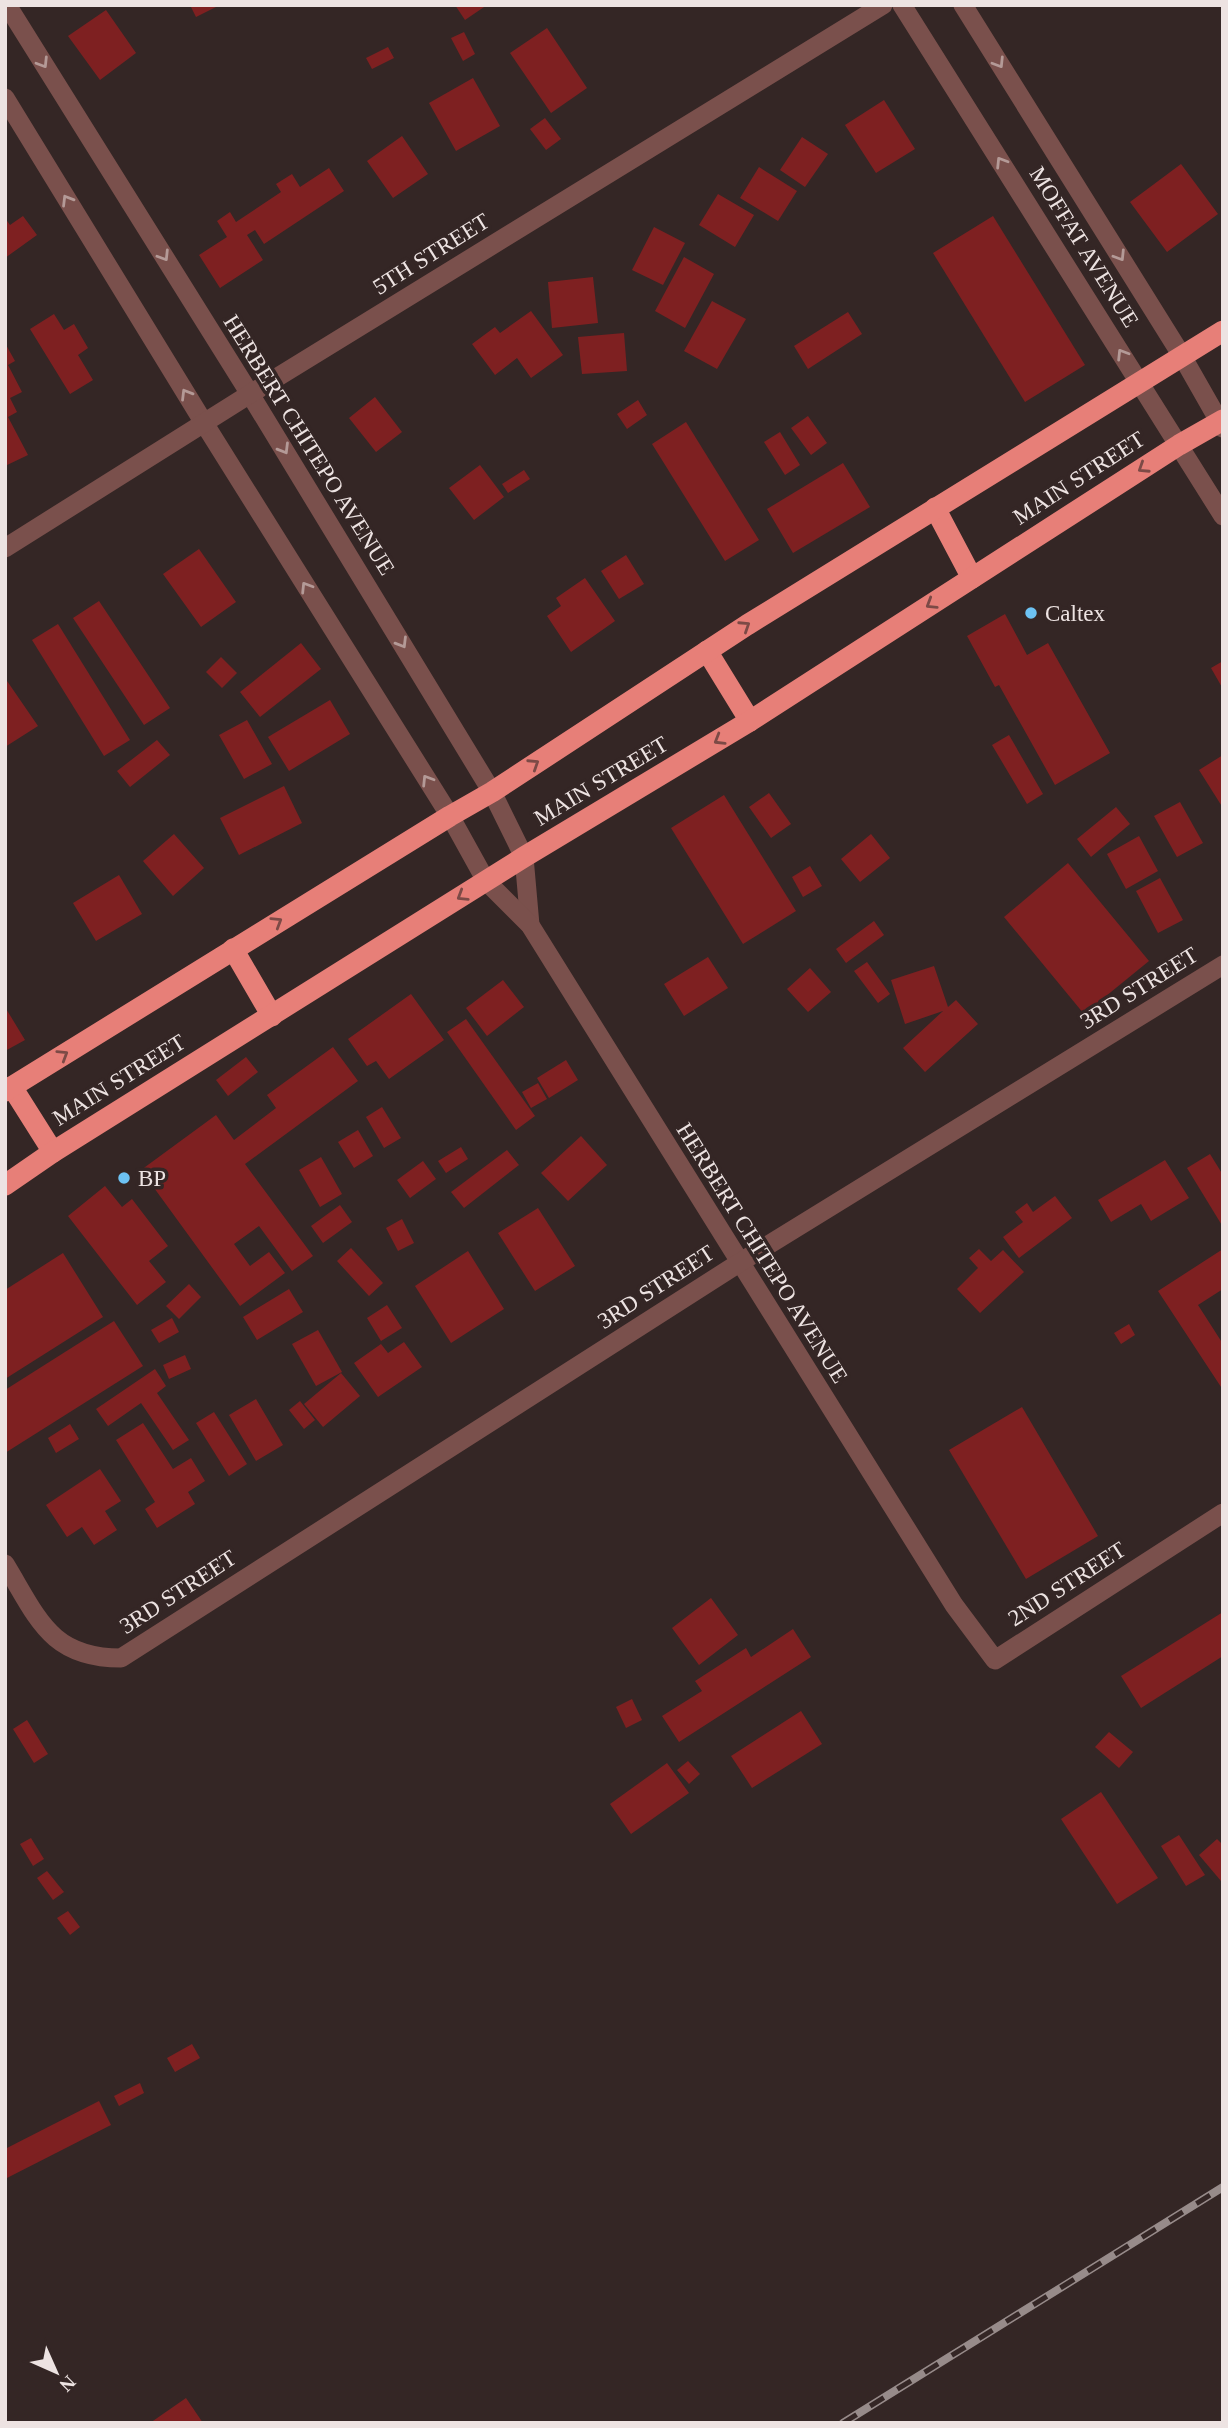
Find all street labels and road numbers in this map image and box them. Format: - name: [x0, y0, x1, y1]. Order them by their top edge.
- street label: MOFFAT AVENUE: [1024, 162, 1144, 332]
- street label: 5TH STREET: [368, 208, 494, 300]
- street label: HERBERT CHITEPO AVENUE: [218, 310, 400, 580]
- street label: MAIN STREET: [1009, 426, 1149, 530]
- street label: MAIN STREET: [530, 731, 672, 831]
- street label: 3RD STREET: [1076, 942, 1202, 1034]
- street label: MAIN STREET: [48, 1029, 190, 1131]
- street label: HERBERT CHITEPO AVENUE: [671, 1118, 853, 1388]
- street label: 3RD STREET: [593, 1240, 719, 1334]
- street label: 2ND STREET: [1004, 1537, 1130, 1631]
- street label: 3RD STREET: [115, 1545, 241, 1639]

